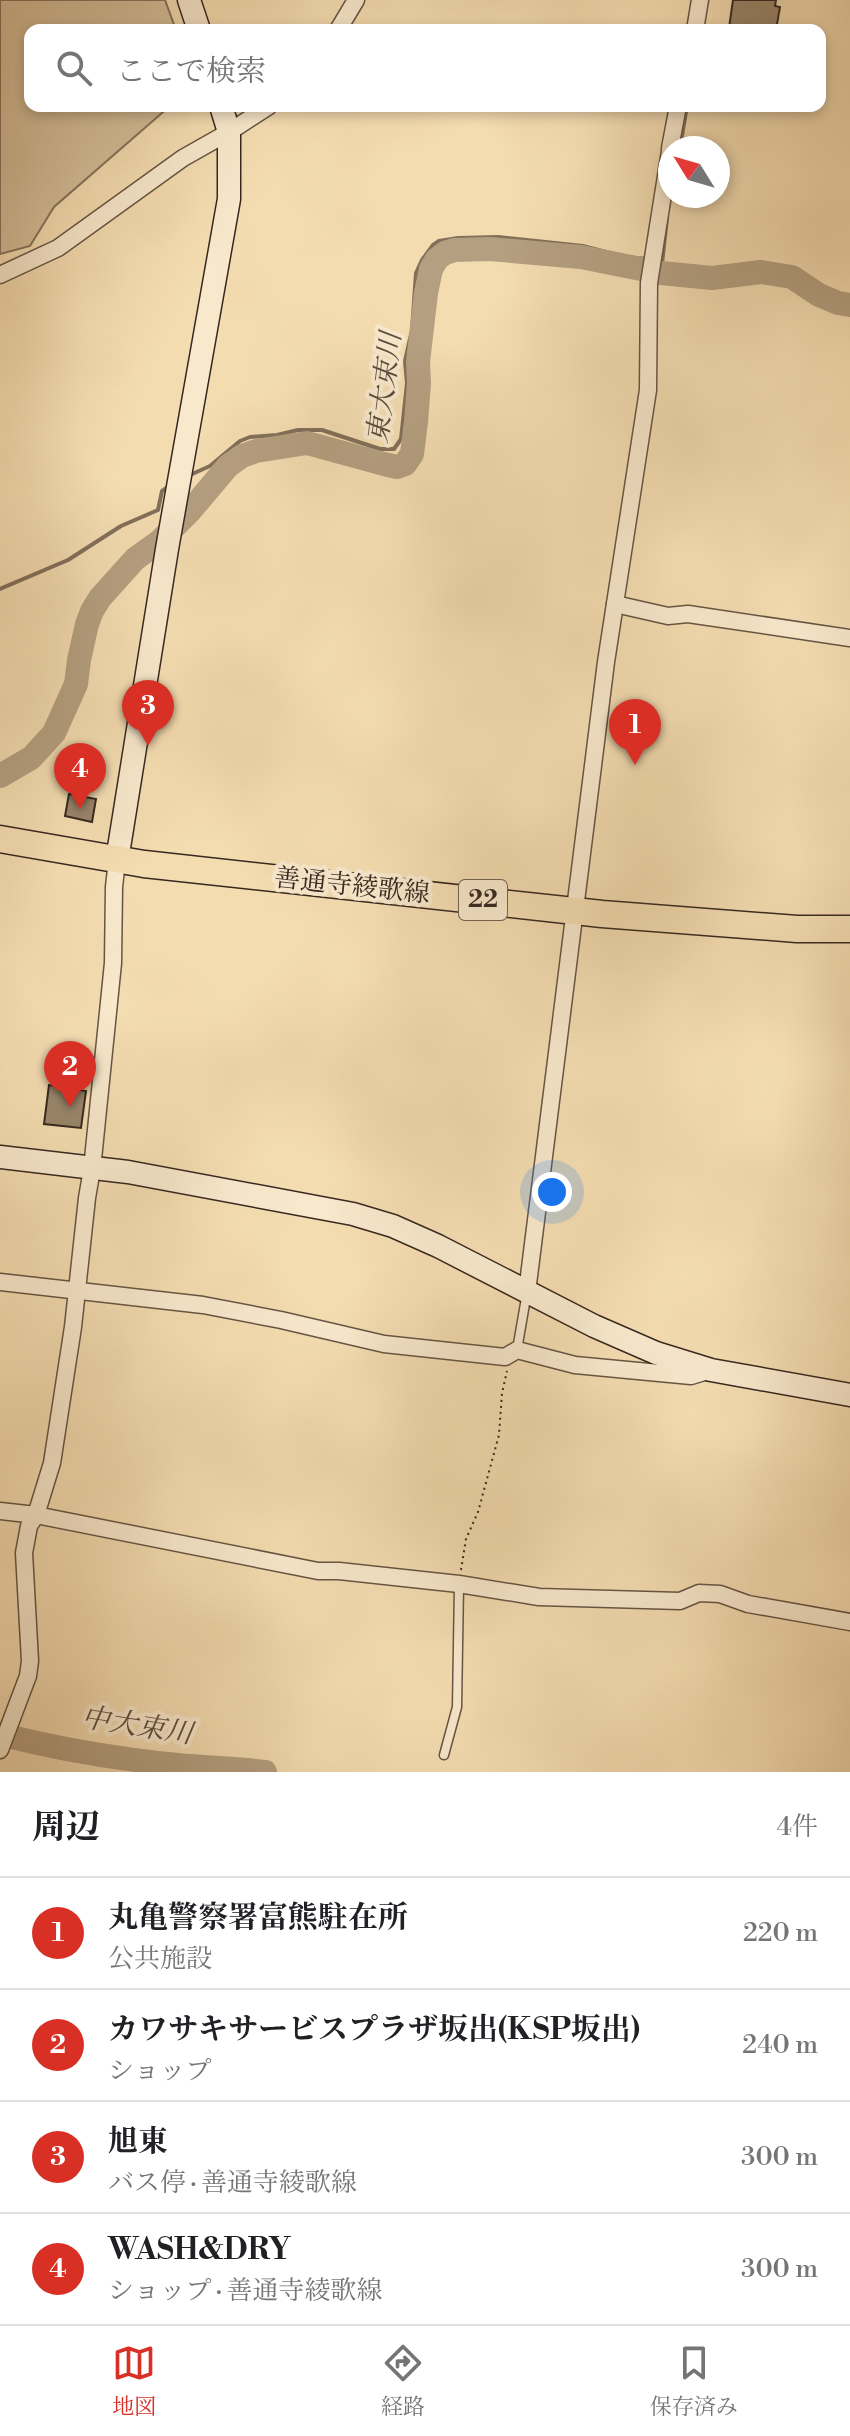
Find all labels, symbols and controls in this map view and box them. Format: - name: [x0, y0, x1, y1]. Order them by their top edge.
- search box: [24, 24, 826, 112]
- icon: search: [52, 46, 96, 90]
- text: ここで検索: [116, 53, 266, 91]
- north arrow: [658, 136, 730, 208]
- water label: 東大束川: [361, 327, 410, 446]
- pin: 3: [122, 680, 174, 746]
- pin: 1: [609, 699, 661, 765]
- pin: 4: [54, 743, 106, 809]
- street label: 善通寺綾歌線: [273, 862, 431, 910]
- road number: 22: [459, 880, 507, 920]
- pin: 2: [44, 1041, 96, 1107]
- your location: [532, 1172, 572, 1212]
- water label: 中大束川: [79, 1700, 198, 1753]
- text: 周辺: [32, 1807, 100, 1849]
- text: 4件: [777, 1811, 818, 1843]
- text: 丸亀警察署富熊駐在所: [108, 1899, 408, 1937]
- text: 1: [52, 1917, 64, 1949]
- text: 220 m: [743, 1917, 818, 1949]
- text: 公共施設: [108, 1943, 212, 1975]
- text: カワサキサービスプラザ坂出(KSP坂出): [108, 2011, 640, 2049]
- text: 2: [50, 2029, 66, 2061]
- text: 240 m: [742, 2029, 818, 2061]
- text: ショップ: [108, 2055, 211, 2087]
- text: 旭東: [108, 2123, 168, 2161]
- text: 3: [50, 2141, 66, 2173]
- text: 300 m: [741, 2141, 818, 2173]
- text: バス停 · 善通寺綾歌線: [108, 2167, 357, 2199]
- text: WASH&DRY: [108, 2231, 291, 2269]
- text: 4: [49, 2253, 67, 2285]
- text: 300 m: [741, 2253, 818, 2285]
- text: ショップ · 善通寺綾歌線: [108, 2275, 383, 2307]
- tab: 地図: [112, 2341, 156, 2421]
- tab: 経路: [381, 2341, 425, 2421]
- tab: 保存済み: [650, 2341, 738, 2421]

